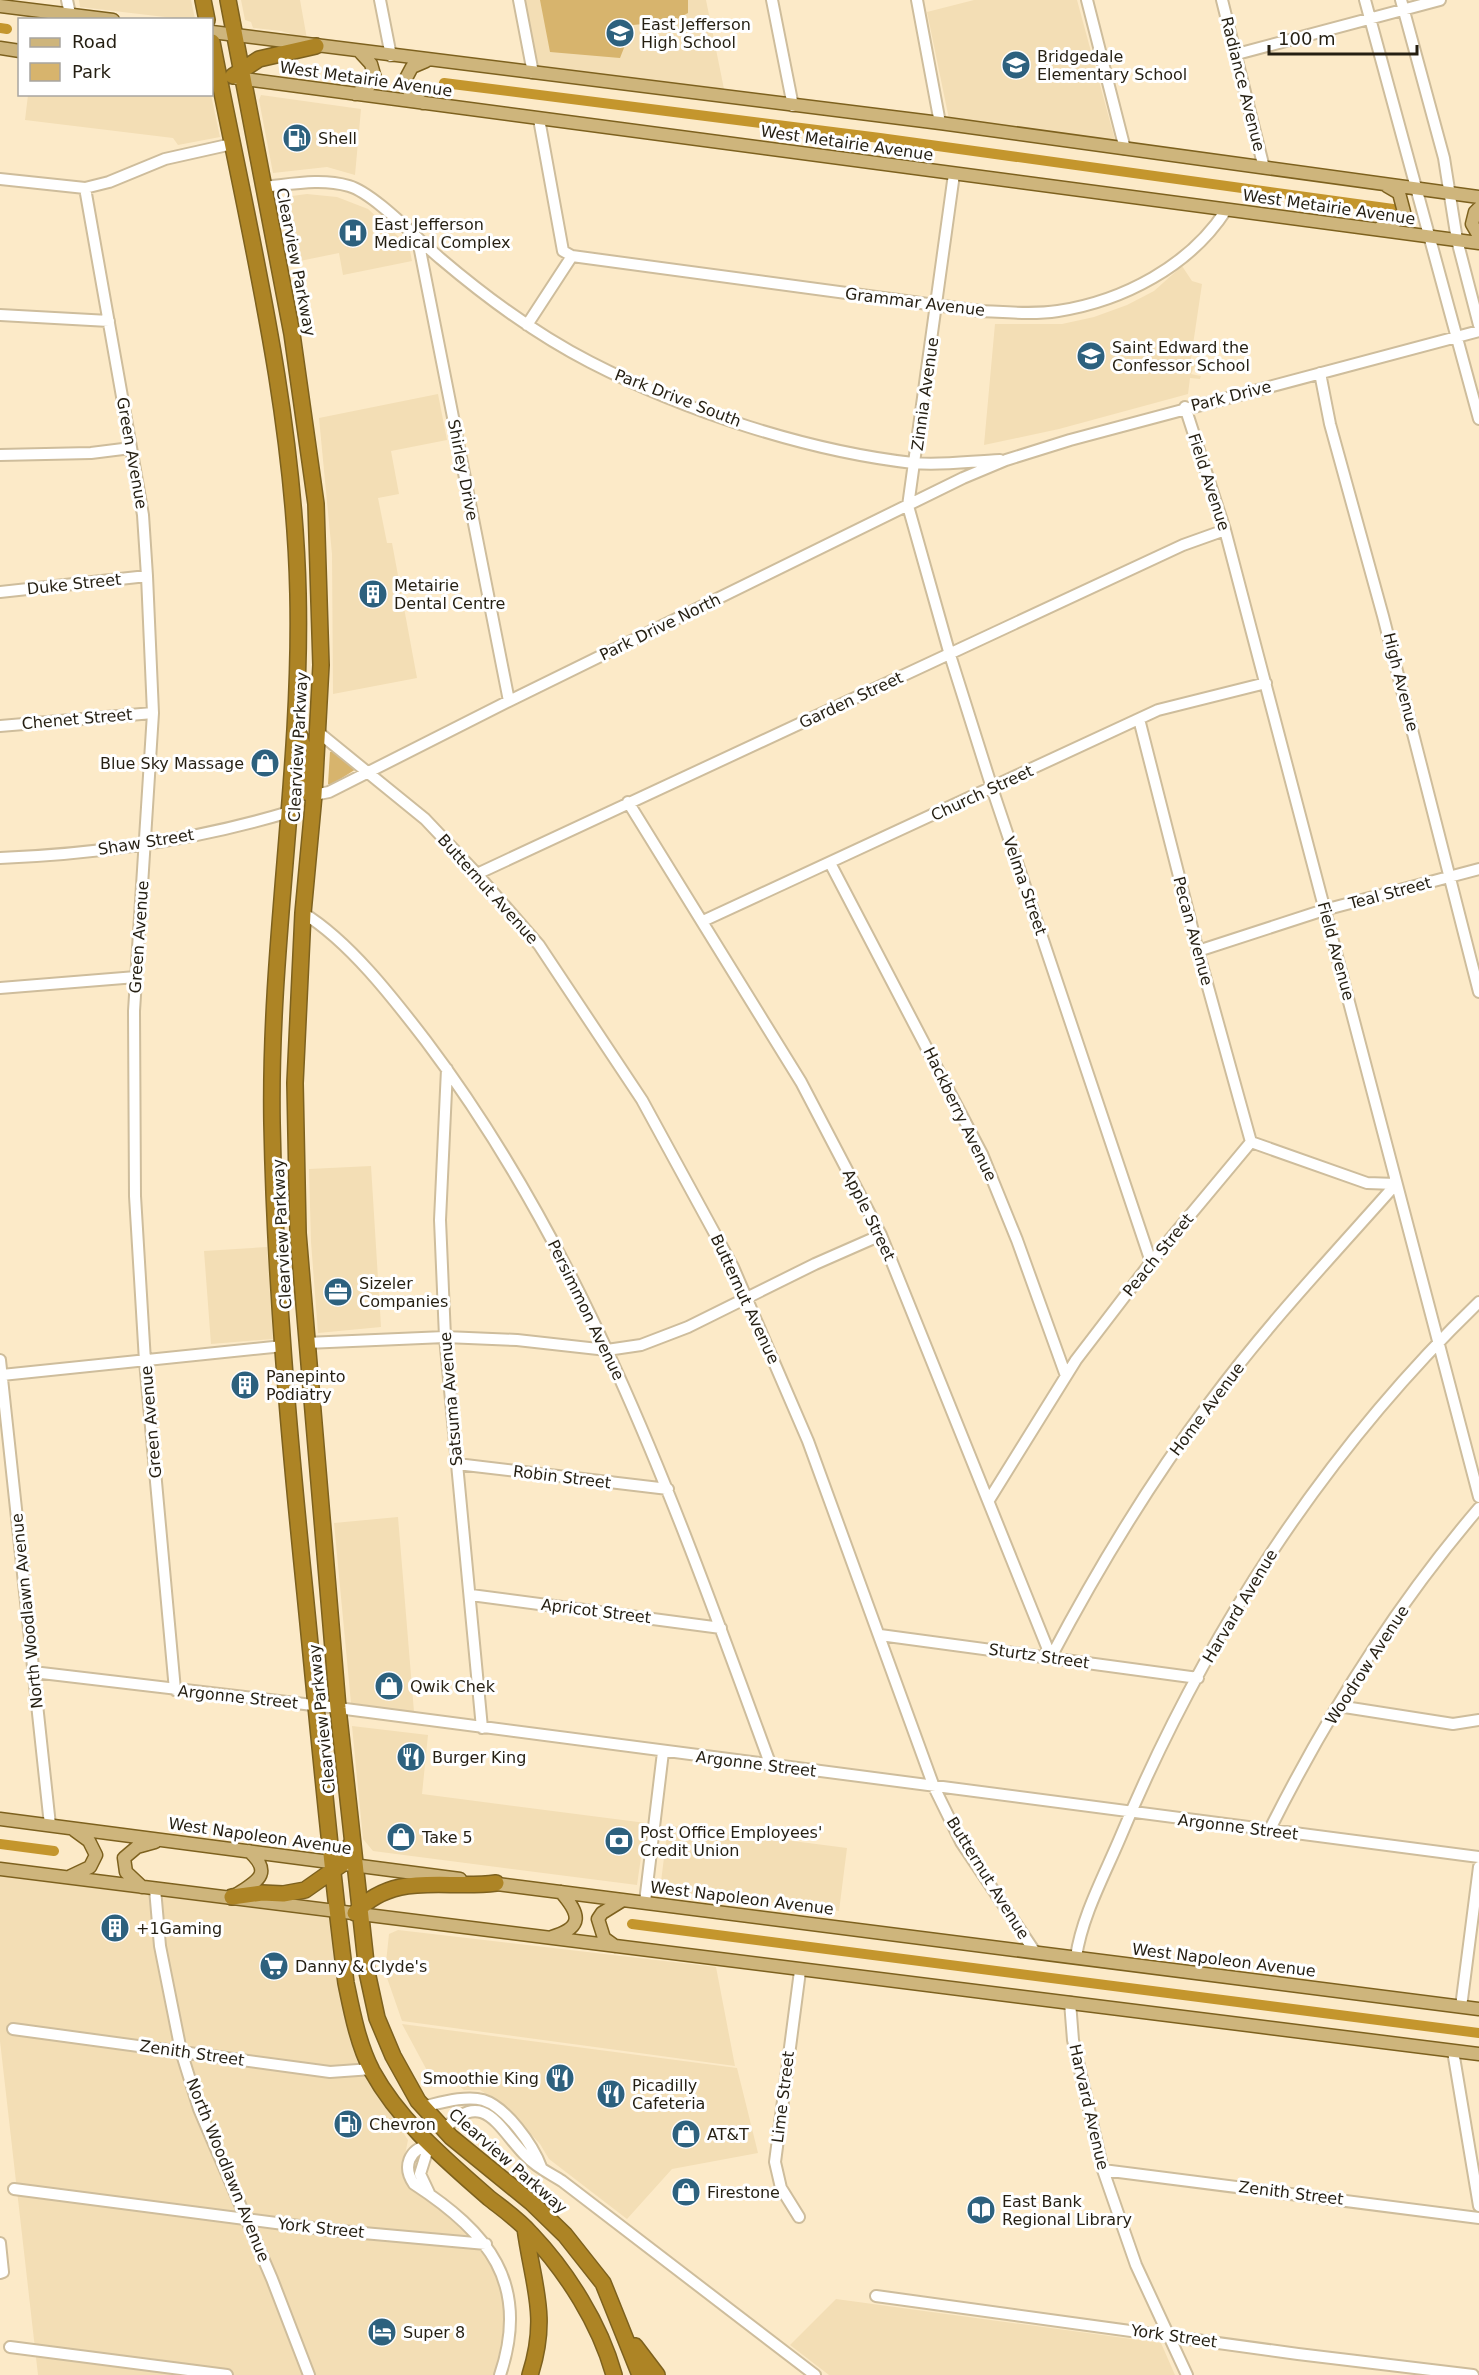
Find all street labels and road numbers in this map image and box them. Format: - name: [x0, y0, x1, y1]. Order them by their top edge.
- street label: Radiance Avenue: [1217, 15, 1269, 153]
- street label: West Metairie Avenue: [279, 57, 453, 101]
- street label: West Metairie Avenue: [760, 121, 934, 165]
- street label: West Metairie Avenue: [1242, 185, 1416, 229]
- street label: Clearview Parkway: [272, 186, 320, 338]
- street label: Grammar Avenue: [844, 284, 986, 320]
- street label: Zinnia Avenue: [908, 336, 942, 452]
- street label: Park Drive South: [612, 365, 744, 431]
- street label: Park Drive: [1189, 377, 1273, 415]
- street label: Green Avenue: [113, 396, 151, 510]
- street label: Shirley Drive: [444, 418, 482, 522]
- street label: Field Avenue: [1184, 431, 1234, 533]
- street label: Duke Street: [26, 570, 122, 598]
- street label: Park Drive North: [596, 589, 724, 665]
- street label: High Avenue: [1380, 631, 1422, 733]
- street label: Garden Street: [796, 668, 906, 732]
- street label: Clearview Parkway: [285, 671, 311, 823]
- street label: Chenet Street: [21, 705, 133, 733]
- street label: Church Street: [928, 761, 1036, 825]
- street label: Shaw Street: [97, 825, 195, 859]
- street label: Butternut Avenue: [434, 830, 542, 948]
- street label: Velma Street: [999, 834, 1051, 938]
- street label: Teal Street: [1346, 873, 1433, 913]
- street label: Pecan Avenue: [1169, 874, 1217, 988]
- street label: Green Avenue: [126, 880, 152, 994]
- street label: Field Avenue: [1314, 900, 1358, 1002]
- street label: Hackberry Avenue: [919, 1044, 1001, 1184]
- street label: Clearview Parkway: [269, 1158, 295, 1310]
- street label: Apple Street: [839, 1166, 899, 1264]
- street label: Peach Street: [1119, 1210, 1197, 1300]
- street label: Butternut Avenue: [707, 1231, 783, 1367]
- street label: Persimmon Avenue: [544, 1237, 628, 1383]
- street label: Satsuma Avenue: [436, 1331, 466, 1467]
- street label: Home Avenue: [1166, 1359, 1248, 1459]
- street label: Green Avenue: [137, 1365, 165, 1479]
- street label: Robin Street: [512, 1462, 612, 1492]
- street label: North Woodlawn Avenue: [7, 1512, 47, 1710]
- street label: Harvard Avenue: [1199, 1546, 1281, 1666]
- street label: Apricot Street: [540, 1595, 652, 1627]
- street label: Woodrow Avenue: [1321, 1602, 1413, 1728]
- street label: Sturtz Street: [987, 1640, 1091, 1672]
- street label: Clearview Parkway: [305, 1643, 339, 1795]
- street label: Argonne Street: [177, 1681, 299, 1713]
- street label: Argonne Street: [695, 1747, 817, 1781]
- street label: Argonne Street: [1177, 1810, 1299, 1844]
- street label: Butternut Avenue: [943, 1813, 1033, 1943]
- street label: West Napoleon Avenue: [167, 1814, 353, 1858]
- street label: West Napoleon Avenue: [649, 1877, 835, 1919]
- street label: West Napoleon Avenue: [1131, 1939, 1317, 1981]
- street label: Zenith Street: [138, 2036, 246, 2070]
- street label: Harvard Avenue: [1065, 2042, 1113, 2172]
- street label: Lime Street: [768, 2050, 798, 2144]
- street label: North Woodlawn Avenue: [182, 2075, 274, 2265]
- street label: Clearview Parkway: [445, 2104, 571, 2218]
- street label: Zenith Street: [1237, 2177, 1345, 2209]
- street label: York Street: [276, 2214, 365, 2242]
- street label: York Street: [1129, 2320, 1218, 2351]

